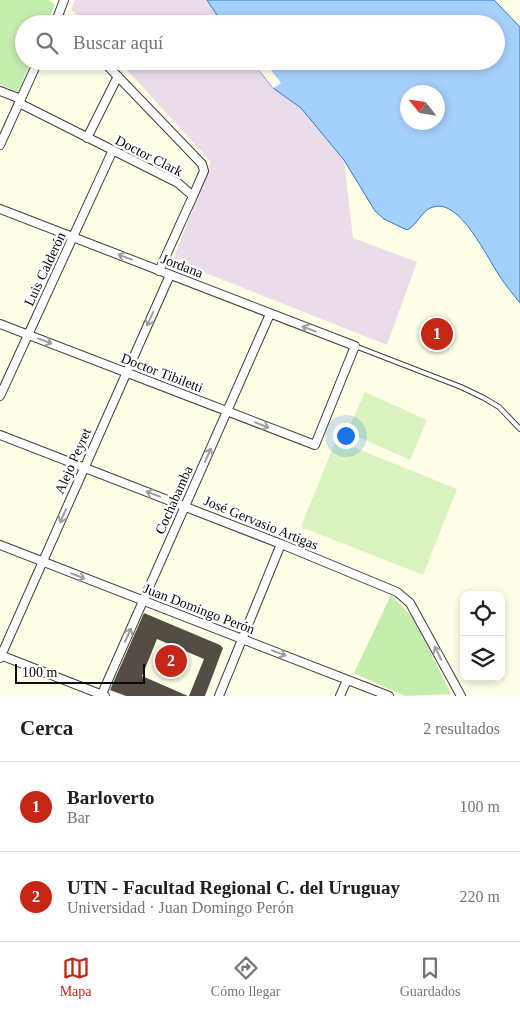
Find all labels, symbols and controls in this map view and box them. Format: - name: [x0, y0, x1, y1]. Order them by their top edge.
- search box: [15, 15, 505, 70]
- icon: search: [33, 29, 61, 57]
- text: Buscar aquí: [73, 32, 163, 53]
- north arrow: [400, 85, 445, 130]
- street label: Doctor Clark: [113, 133, 185, 179]
- street label: Luis Calderón: [21, 230, 69, 308]
- street label: Jordana: [159, 251, 206, 281]
- one-way arrow: [118, 252, 133, 262]
- one-way arrow: [145, 311, 154, 326]
- pin: 1: [421, 315, 453, 353]
- one-way arrow: [302, 324, 317, 333]
- one-way arrow: [37, 337, 53, 346]
- street label: Doctor Tibiletti: [119, 350, 205, 396]
- one-way arrow: [254, 421, 270, 430]
- your location: [333, 423, 359, 449]
- street label: Alejo Peyret: [52, 426, 94, 496]
- one-way arrow: [203, 448, 213, 463]
- street label: Cochabamba: [152, 463, 196, 536]
- one-way arrow: [146, 489, 161, 498]
- street label: José Gervasio Artigas: [202, 493, 320, 553]
- one-way arrow: [57, 508, 67, 523]
- one-way arrow: [70, 571, 85, 581]
- street label: Juan Domingo Perón: [141, 581, 257, 637]
- map controls: [460, 591, 505, 681]
- button: locate: [460, 591, 505, 636]
- one-way arrow: [123, 628, 133, 643]
- button: layers: [460, 636, 505, 681]
- pin: 2: [155, 642, 187, 680]
- one-way arrow: [433, 646, 442, 661]
- one-way arrow: [271, 649, 286, 658]
- scale bar: [15, 661, 145, 684]
- text: 100 m: [22, 665, 57, 680]
- text: Cerca: [20, 716, 73, 740]
- text: 2 resultados: [423, 720, 500, 737]
- text: Barloverto: [67, 787, 155, 808]
- text: 1: [32, 798, 40, 815]
- text: 100 m: [460, 798, 500, 815]
- text: Bar: [67, 809, 90, 826]
- text: UTN - Facultad Regional C. del Uruguay: [67, 877, 400, 898]
- text: 2: [32, 888, 40, 905]
- text: 220 m: [460, 888, 500, 905]
- text: Universidad · Juan Domingo Perón: [67, 899, 294, 916]
- tab: Mapa: [60, 954, 92, 1000]
- tab: Cómo llegar: [211, 954, 280, 1000]
- tab: Guardados: [400, 954, 460, 1000]

